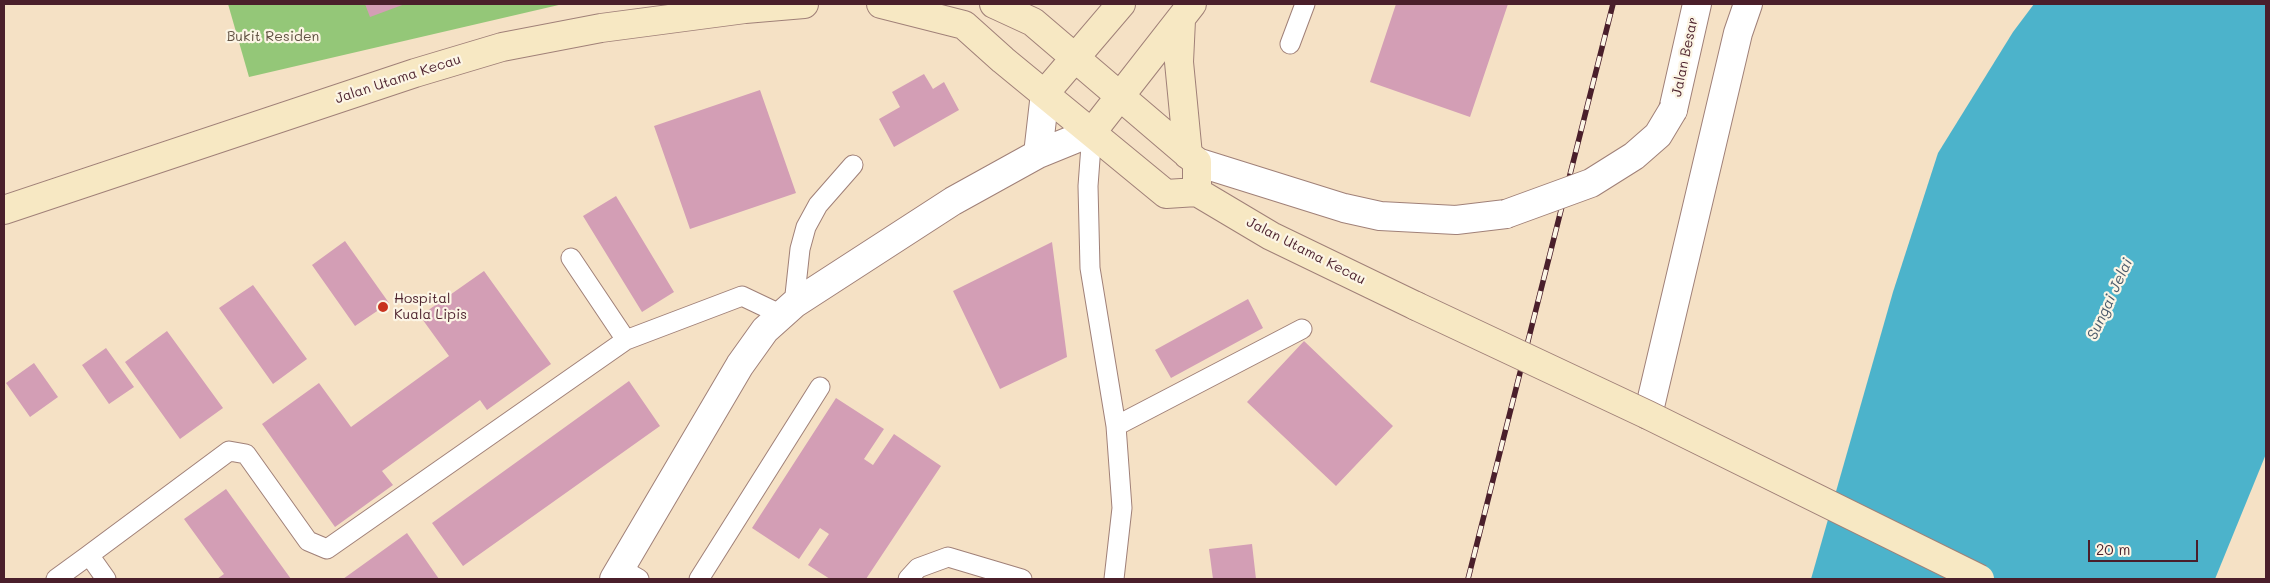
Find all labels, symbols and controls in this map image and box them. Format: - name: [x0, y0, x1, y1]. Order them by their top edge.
- street label: Jalan Besar: [1668, 16, 1702, 98]
- park label: Bukit Residen: [227, 29, 319, 45]
- street label: Jalan Utama Kecau: [333, 51, 463, 107]
- street label: Jalan Utama Kecau: [1244, 214, 1368, 288]
- water label: Sungai Jelai: [2083, 255, 2137, 343]
- place label: Hospital Kuala Lipis: [394, 291, 467, 324]
- marker: Hospital Kuala Lipis: [376, 300, 390, 314]
- scale bar: [2090, 530, 2200, 562]
- text: 20 m: [2096, 539, 2130, 559]

